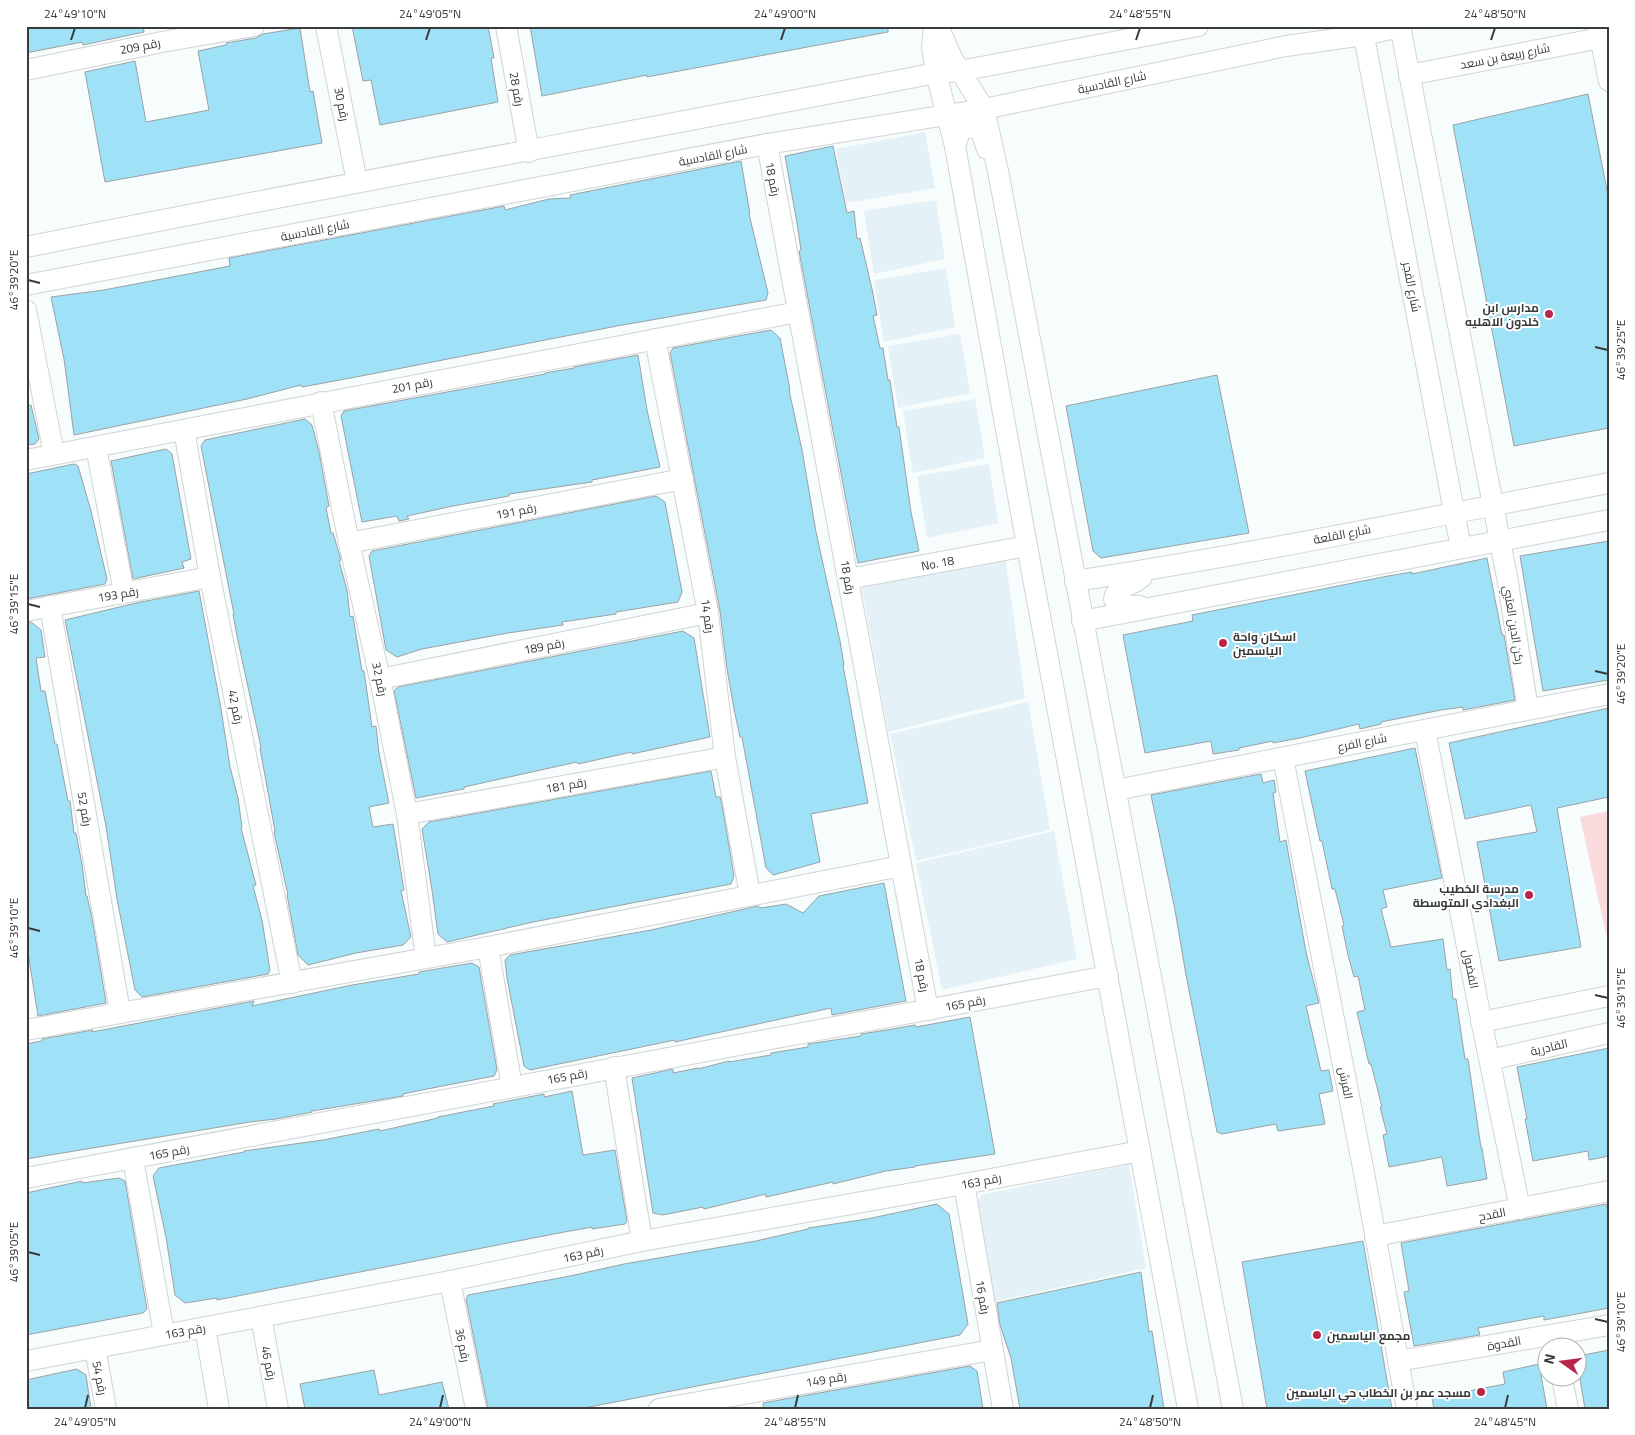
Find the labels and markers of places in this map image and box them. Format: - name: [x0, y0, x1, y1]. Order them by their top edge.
- place label: مدارس ابن خلدون الاهليه: [1465, 296, 1539, 333]
- marker: مدارس ابن خلدون الاهليه: [1543, 308, 1555, 320]
- place label: اسكان واحة الياسمين: [1233, 625, 1296, 662]
- marker: اسكان واحة الياسمين: [1217, 637, 1229, 649]
- place label: مدرسة الخطيب البغدادي المتوسطة: [1413, 877, 1519, 914]
- marker: مدرسة الخطيب البغدادي المتوسطة: [1523, 889, 1535, 901]
- place label: مجمع الياسمين: [1327, 1324, 1410, 1347]
- marker: مجمع الياسمين: [1311, 1329, 1323, 1341]
- place label: مسجد عمر بن الخطاب حي الياسمين: [1286, 1381, 1471, 1404]
- marker: مسجد عمر بن الخطاب حي الياسمين: [1475, 1386, 1487, 1398]

